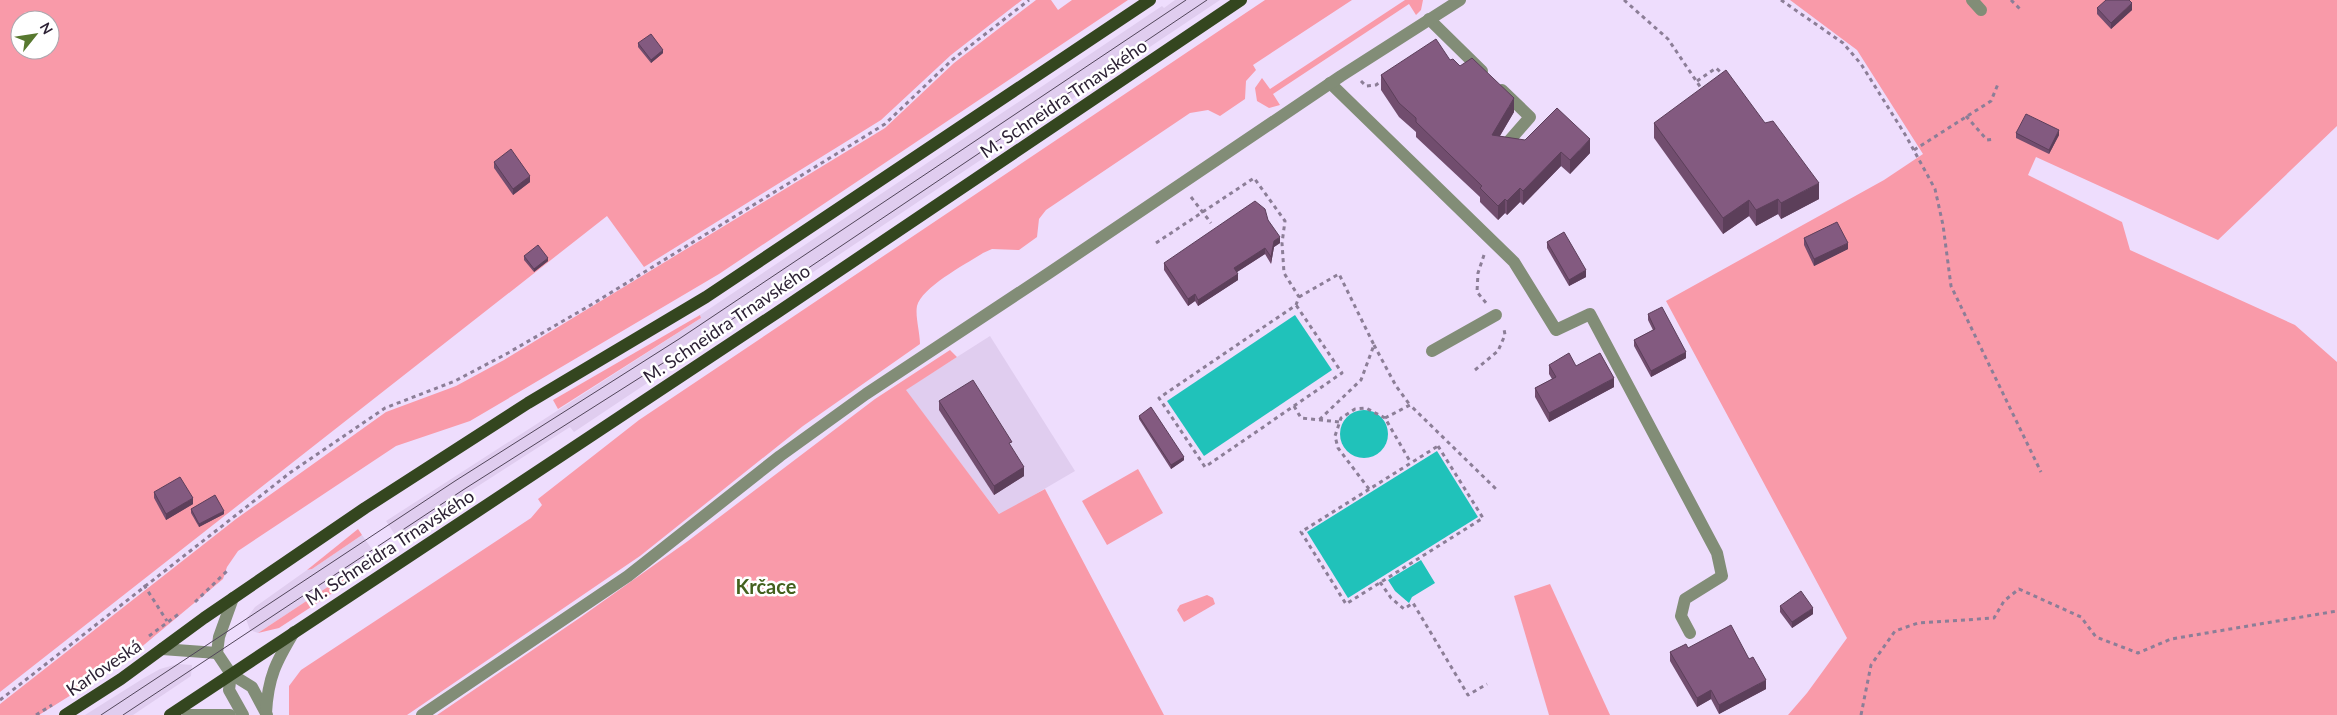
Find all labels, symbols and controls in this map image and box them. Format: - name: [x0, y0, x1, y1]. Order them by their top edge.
- north arrow: [10, 10, 60, 60]
- text: N: [37, 19, 57, 37]
- street label: M. Schneidra Trnavského: [976, 34, 1151, 162]
- street label: M. Schneidra Trnavského: [639, 259, 814, 387]
- street label: M. Schneidra Trnavského: [301, 484, 478, 610]
- district label: Krčace: [736, 574, 797, 598]
- street label: Karloveská: [62, 634, 145, 700]

